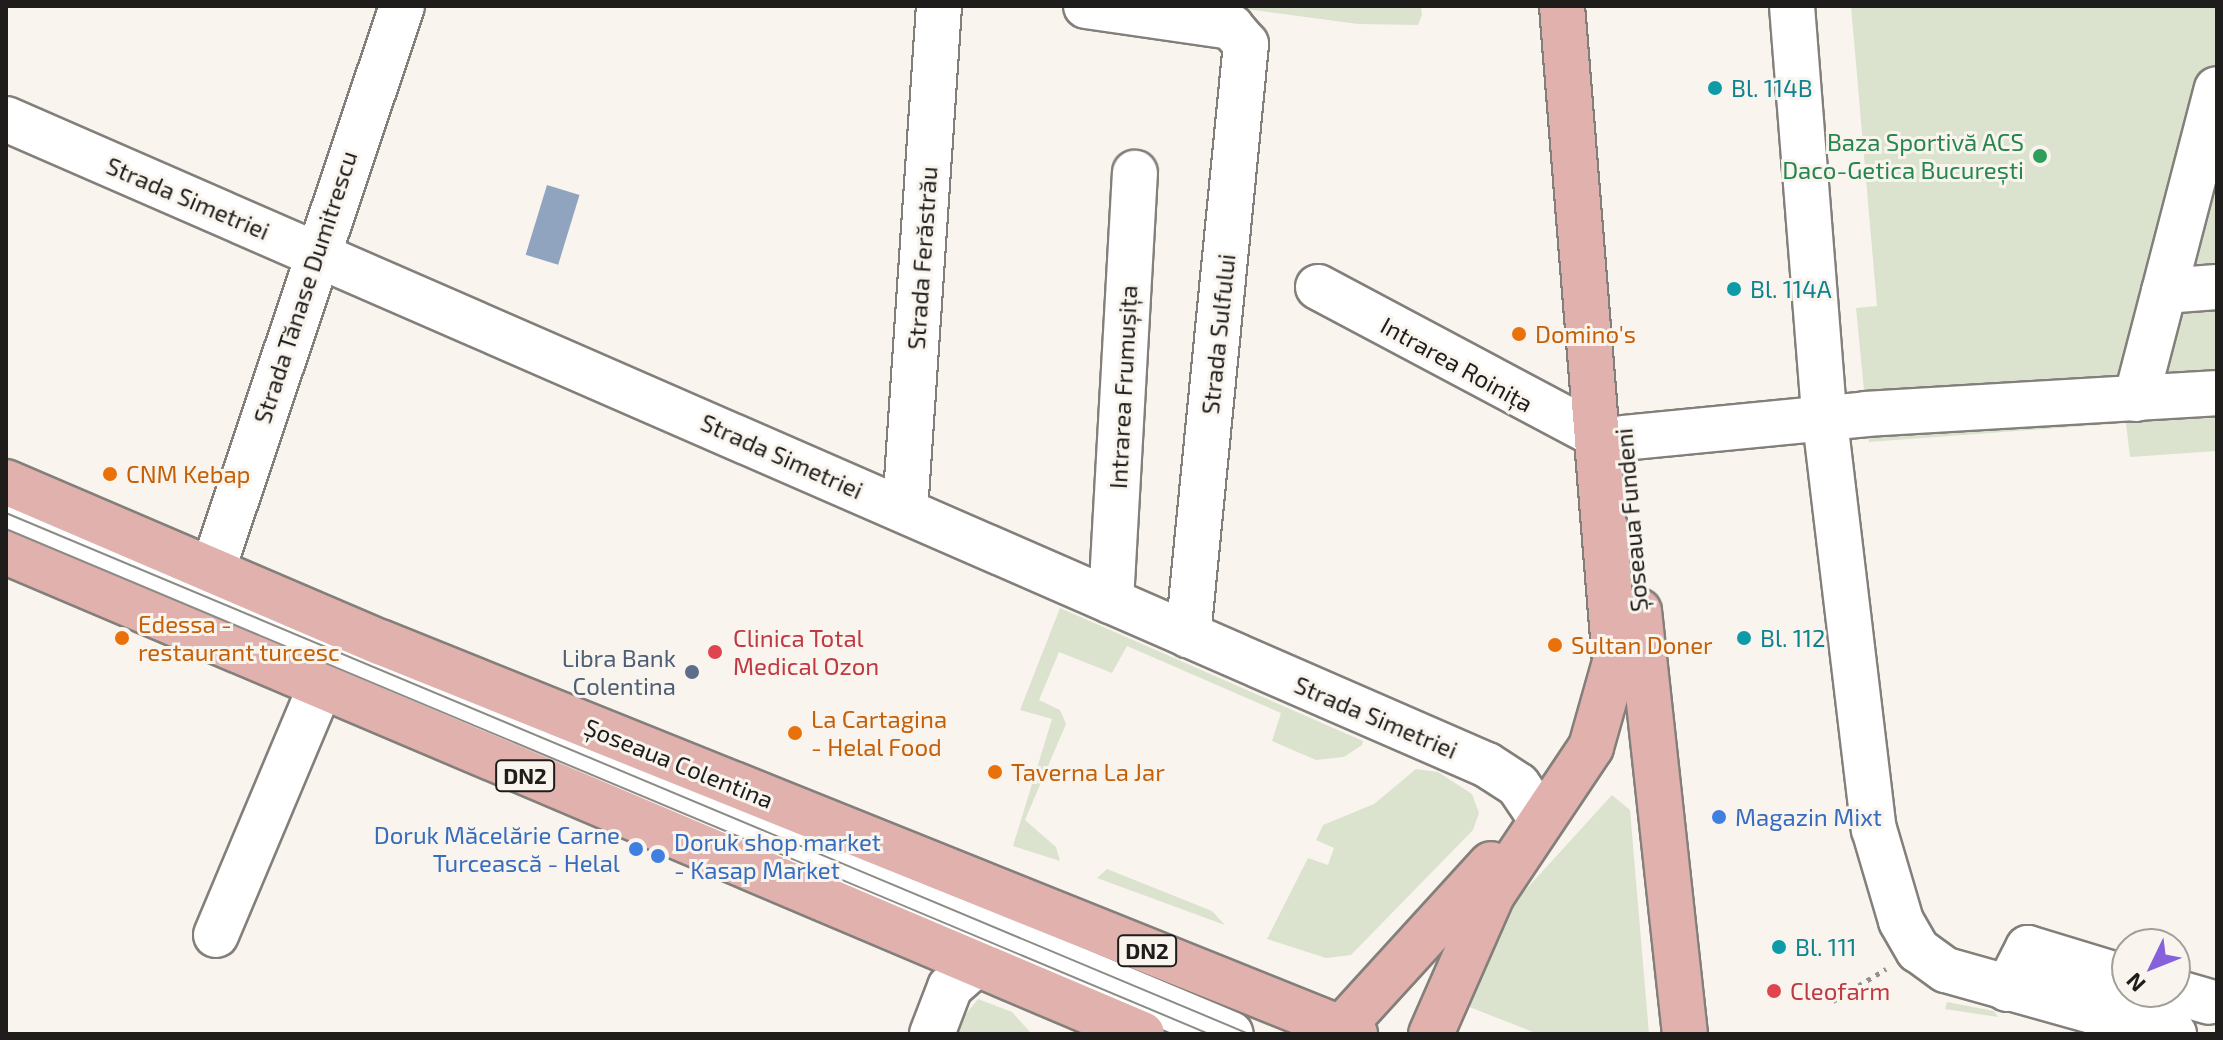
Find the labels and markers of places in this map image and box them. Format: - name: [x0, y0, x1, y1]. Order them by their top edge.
- place label: Bl. 114B: [1731, 74, 1813, 102]
- marker: Bl. 114B: [1706, 79, 1724, 97]
- place label: Baza Sportivă ACS Daco-Getica București: [1782, 128, 2024, 184]
- marker: Baza Sportivă ACS Daco-Getica București: [2031, 147, 2049, 165]
- place label: Bl. 114A: [1750, 275, 1832, 303]
- marker: Bl. 114A: [1725, 280, 1743, 298]
- place label: Domino's: [1535, 320, 1636, 348]
- marker: Domino's: [1510, 325, 1528, 343]
- place label: CNM Kebap: [126, 460, 251, 488]
- marker: CNM Kebap: [101, 465, 119, 483]
- place label: Edessa - restaurant turcesc: [138, 610, 340, 666]
- place label: Clinica Total Medical Ozon: [733, 624, 880, 680]
- place label: Bl. 112: [1760, 624, 1825, 652]
- marker: Edessa - restaurant turcesc: [113, 629, 131, 647]
- marker: Bl. 112: [1735, 629, 1753, 647]
- place label: Sultan Doner: [1571, 631, 1713, 659]
- marker: Sultan Doner: [1546, 636, 1564, 654]
- marker: Clinica Total Medical Ozon: [704, 641, 726, 663]
- place label: Libra Bank Colentina: [562, 644, 676, 700]
- marker: Libra Bank Colentina: [683, 663, 701, 681]
- place label: La Cartagina - Helal Food: [811, 705, 947, 761]
- marker: La Cartagina - Helal Food: [786, 724, 804, 742]
- place label: Taverna La Jar: [1011, 758, 1165, 786]
- marker: Taverna La Jar: [986, 763, 1004, 781]
- place label: Magazin Mixt: [1735, 803, 1882, 831]
- marker: Magazin Mixt: [1710, 808, 1728, 826]
- place label: Doruk Măcelărie Carne Turcească - Helal: [373, 821, 620, 877]
- place label: Doruk shop market - Kasap Market: [674, 828, 881, 884]
- marker: Doruk Măcelărie Carne Turcească - Helal: [627, 840, 645, 858]
- marker: Doruk shop market - Kasap Market: [649, 847, 667, 865]
- place label: Bl. 111: [1795, 933, 1857, 961]
- marker: Bl. 111: [1770, 938, 1788, 956]
- place label: Cleofarm: [1790, 977, 1890, 1005]
- marker: Cleofarm: [1765, 982, 1783, 1000]

